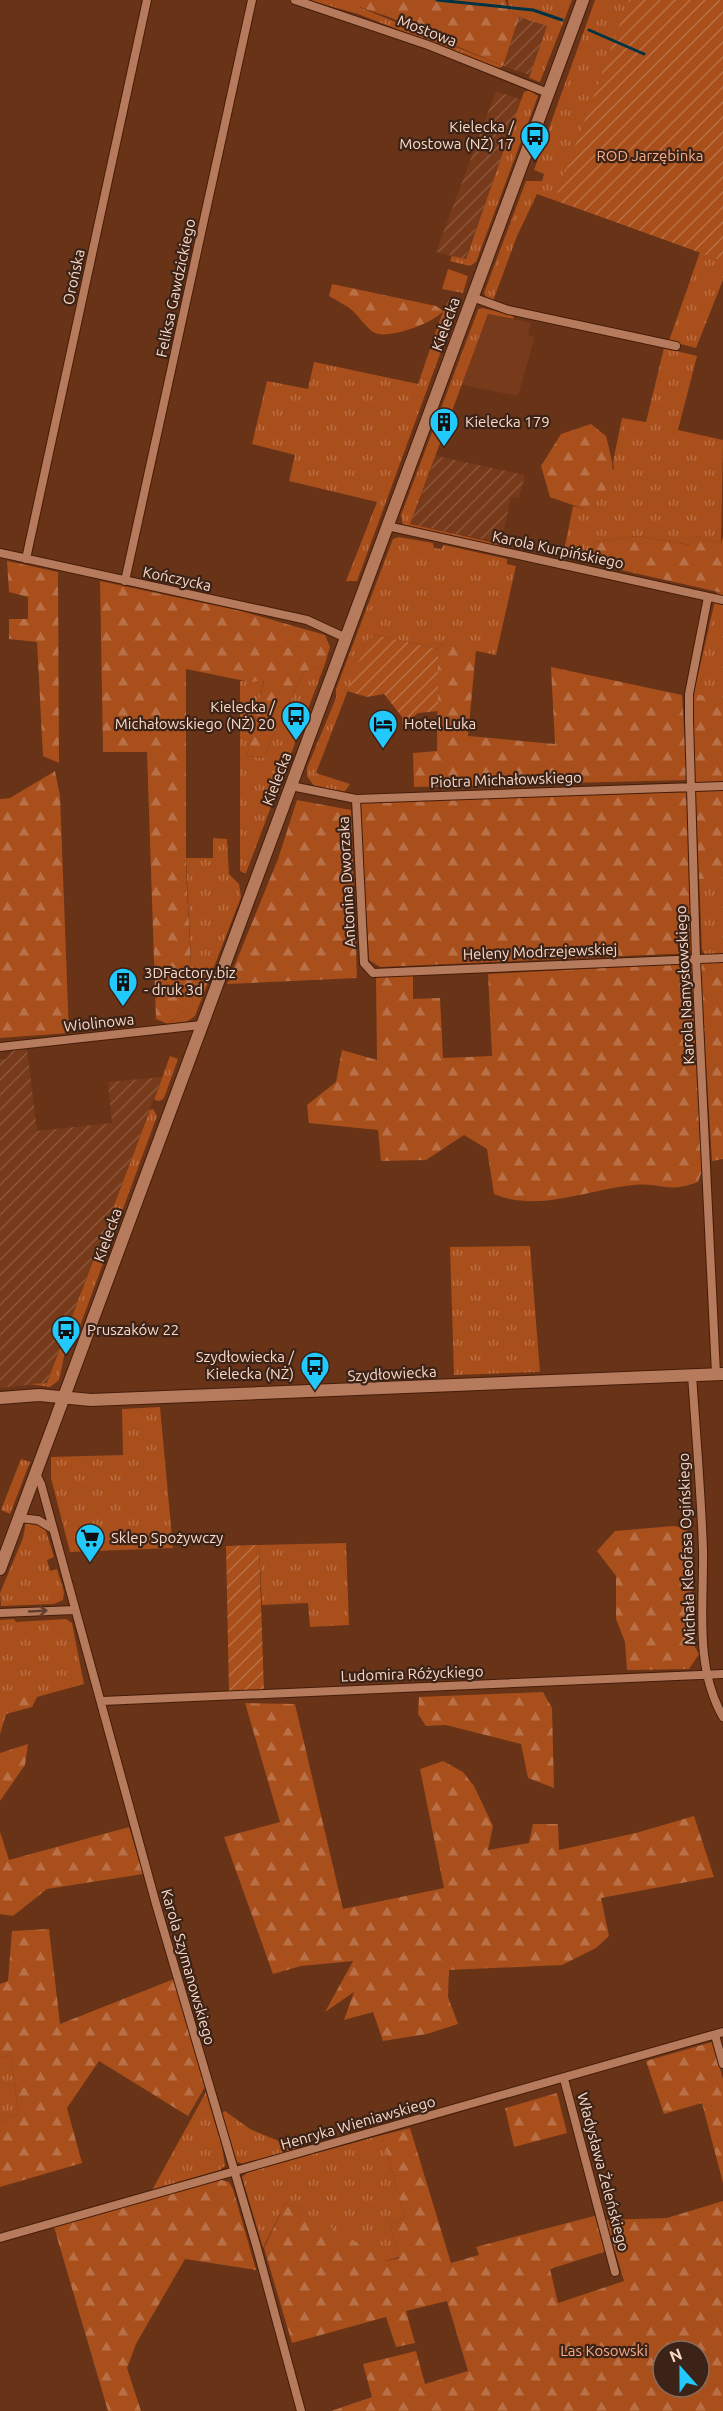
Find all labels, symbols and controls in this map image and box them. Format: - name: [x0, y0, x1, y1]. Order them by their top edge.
- street label: Mostowa: [395, 11, 459, 50]
- place label: Kielecka / Mostowa (NŻ) 17: [399, 118, 514, 152]
- bus stop icon: Kielecka / Mostowa (NŻ) 17: [519, 120, 551, 162]
- park label: ROD Jarzębinka: [596, 147, 704, 164]
- street label: Feliksa Gawdzickiego: [152, 217, 199, 359]
- street label: Orońska: [59, 248, 88, 306]
- street label: Kielecka: [428, 295, 463, 353]
- building icon: Kielecka 179: [428, 406, 460, 448]
- place label: Kielecka 179: [465, 413, 550, 430]
- street label: Karola Kurpińskiego: [491, 527, 625, 572]
- street label: Kończycka: [141, 563, 213, 594]
- place label: Kielecka / Michałowskiego (NŻ) 20: [115, 698, 275, 732]
- bus stop icon: Kielecka / Michałowskiego (NŻ) 20: [280, 700, 312, 742]
- hotel icon: Hotel Luka: [367, 708, 399, 750]
- place label: Hotel Luka: [404, 715, 476, 732]
- street label: Kielecka: [259, 750, 294, 808]
- street label: Piotra Michałowskiego: [430, 768, 582, 791]
- street label: Antonina Dworzaka: [335, 816, 358, 948]
- street label: Karola Namysłowskiego: [672, 905, 697, 1065]
- street label: Heleny Modrzejewskiej: [462, 940, 618, 963]
- place label: 3DFactory.biz - druk 3d: [144, 964, 236, 998]
- building icon: 3DFactory.biz - druk 3d: [107, 966, 139, 1008]
- street label: Wiolinowa: [63, 1010, 135, 1035]
- street label: Kielecka: [90, 1206, 125, 1264]
- bus stop icon: Pruszaków 22: [50, 1314, 82, 1356]
- place label: Pruszaków 22: [87, 1321, 179, 1338]
- place label: Szydłowiecka / Kielecka (NŻ): [196, 1348, 294, 1382]
- bus stop icon: Szydłowiecka / Kielecka (NŻ): [299, 1350, 331, 1392]
- street label: Szydłowiecka: [347, 1363, 437, 1384]
- street label: Michała Kleofasa Ogińskiego: [675, 1453, 698, 1645]
- supermarket icon: Sklep Spożywczy: [74, 1522, 106, 1564]
- place label: Sklep Spożywczy: [111, 1529, 223, 1546]
- one-way arrow: [27, 1606, 47, 1617]
- street label: Ludomira Różyckiego: [340, 1663, 484, 1684]
- street label: Karola Szymanowskiego: [158, 1887, 219, 2047]
- street label: Władysława Żeleńskiego: [574, 2091, 633, 2253]
- street label: Henryka Wieniawskiego: [278, 2092, 437, 2153]
- north arrow: [651, 2339, 711, 2399]
- park label: Las Kosowski: [560, 2342, 648, 2359]
- text: N: [667, 2344, 684, 2366]

